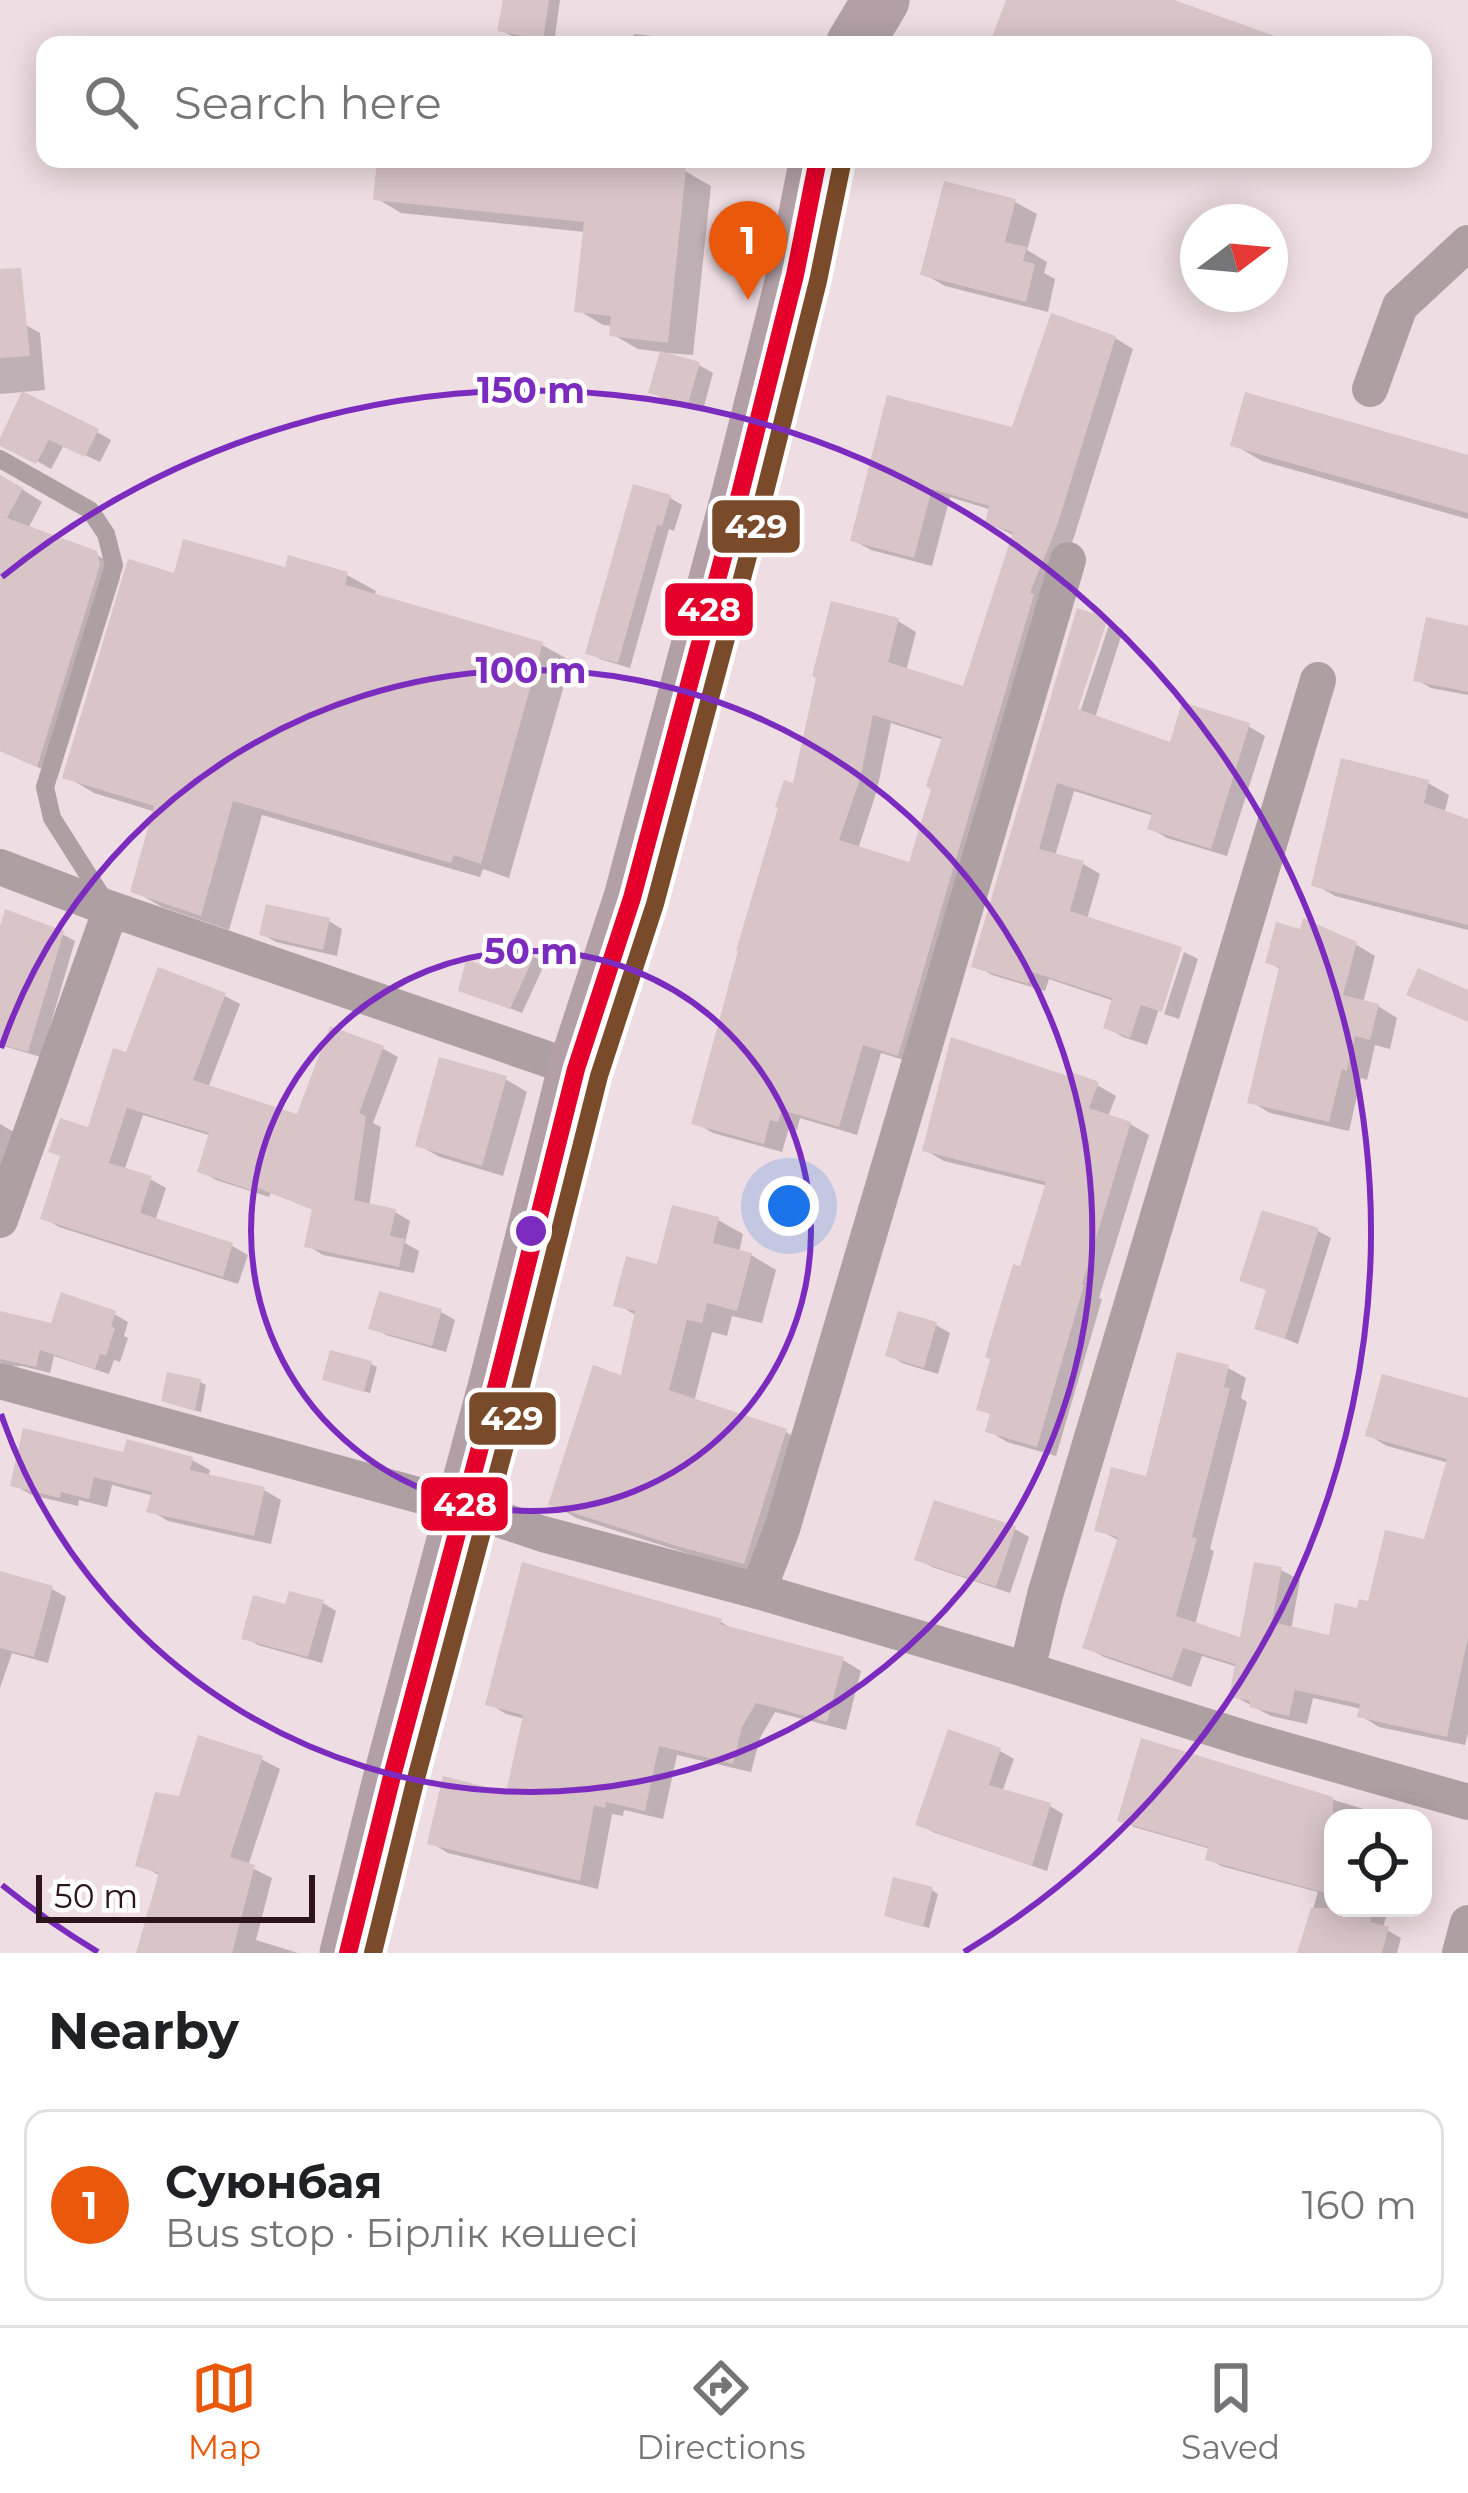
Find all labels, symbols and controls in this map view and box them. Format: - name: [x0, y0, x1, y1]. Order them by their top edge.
- search box: [36, 36, 1432, 168]
- icon: search: [78, 69, 144, 135]
- text: Search here: [174, 75, 442, 130]
- pin: 1: [709, 201, 787, 300]
- north arrow: [1180, 204, 1288, 312]
- text: 150 m: [477, 368, 585, 412]
- line badge: 429: [710, 498, 802, 555]
- text: 429: [724, 506, 788, 546]
- line badge: 428: [663, 581, 755, 638]
- text: 428: [677, 589, 741, 629]
- text: 100 m: [476, 648, 586, 692]
- text: 50 m: [484, 929, 578, 973]
- your location: [759, 1176, 819, 1236]
- centre of rings: [510, 1210, 552, 1252]
- line badge: 429: [467, 1390, 558, 1447]
- text: 429: [480, 1398, 544, 1438]
- line badge: 428: [419, 1475, 510, 1533]
- text: 428: [433, 1484, 497, 1524]
- map controls: [1324, 1809, 1432, 1917]
- button: locate: [1324, 1809, 1432, 1917]
- scale bar: [36, 1869, 315, 1922]
- text: 50 m: [54, 1876, 138, 1916]
- text: Nearby: [48, 2000, 239, 2062]
- text: Суюнбая: [165, 2154, 382, 2209]
- text: 1: [82, 2181, 98, 2229]
- text: 160 m: [1302, 2181, 1417, 2229]
- text: Bus stop · Бірлік көшесі: [165, 2209, 639, 2257]
- tab: Map: [188, 2355, 261, 2467]
- tab: Directions: [637, 2355, 806, 2467]
- tab: Saved: [1181, 2355, 1280, 2467]

